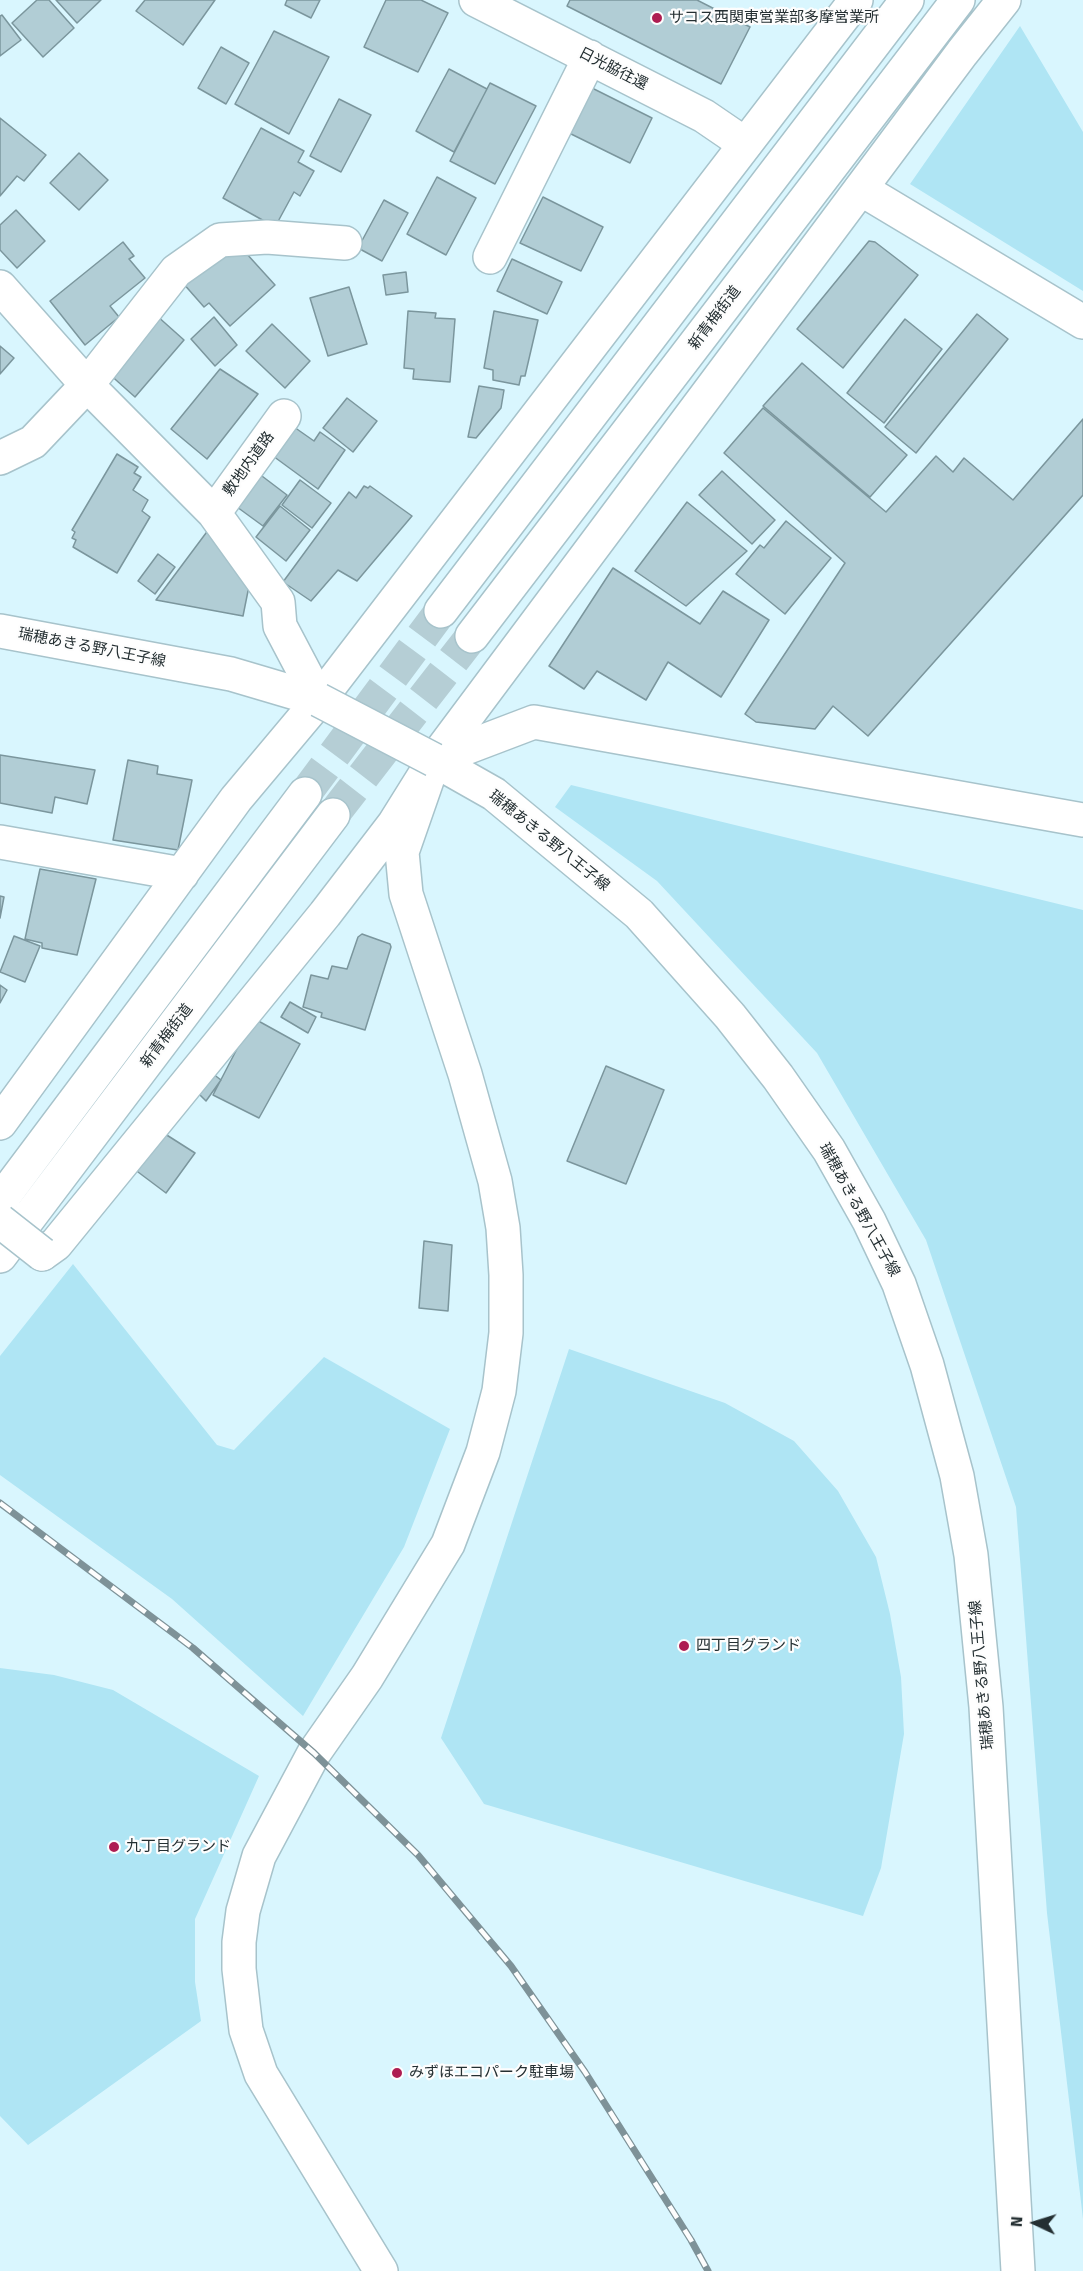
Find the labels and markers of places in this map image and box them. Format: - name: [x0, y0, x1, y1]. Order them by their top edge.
- place label: サコス西関東営業部多摩営業所: [669, 9, 879, 27]
- marker: サコス西関東営業部多摩営業所: [650, 11, 664, 25]
- place label: 四丁目グランド: [696, 1637, 801, 1655]
- marker: 四丁目グランド: [677, 1639, 691, 1653]
- place label: 九丁目グランド: [126, 1838, 231, 1856]
- marker: 九丁目グランド: [107, 1840, 121, 1854]
- place label: みずほエコパーク駐車場: [409, 2064, 574, 2082]
- marker: みずほエコパーク駐車場: [390, 2066, 404, 2080]

